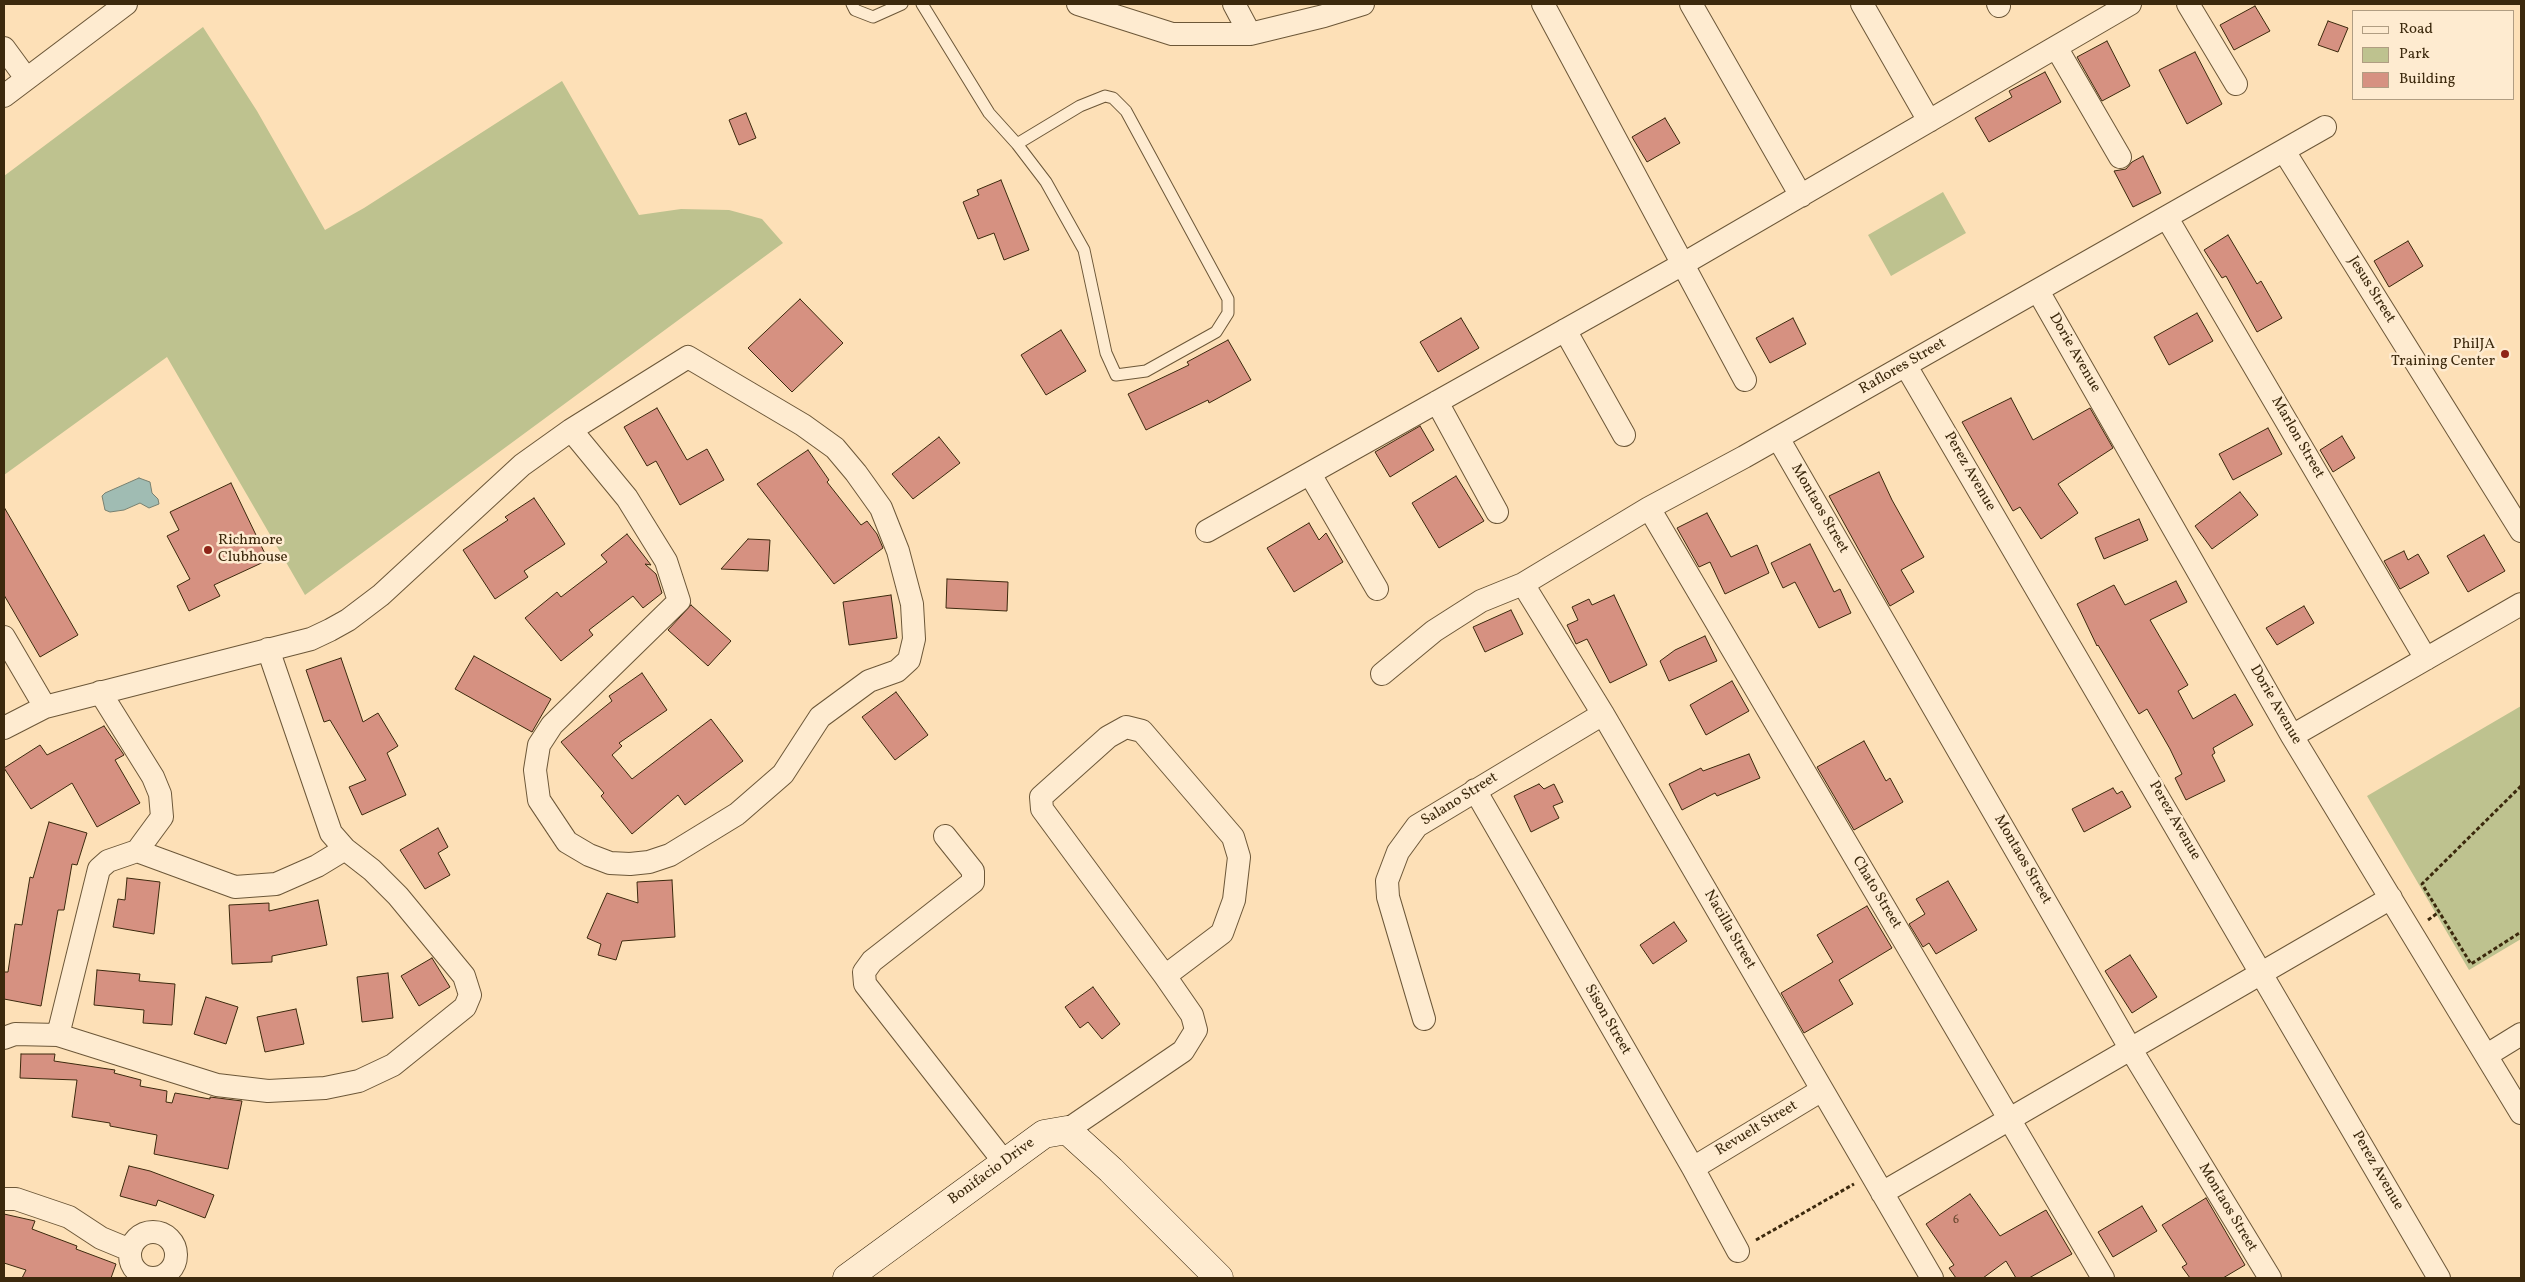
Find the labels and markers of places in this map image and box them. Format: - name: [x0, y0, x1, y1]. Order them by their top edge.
- place label: PhilJA Training Center: [2391, 336, 2495, 371]
- marker: PhilJA Training Center: [2499, 348, 2511, 360]
- place label: Richmore Clubhouse: [218, 532, 288, 567]
- marker: Richmore Clubhouse: [202, 544, 214, 556]

